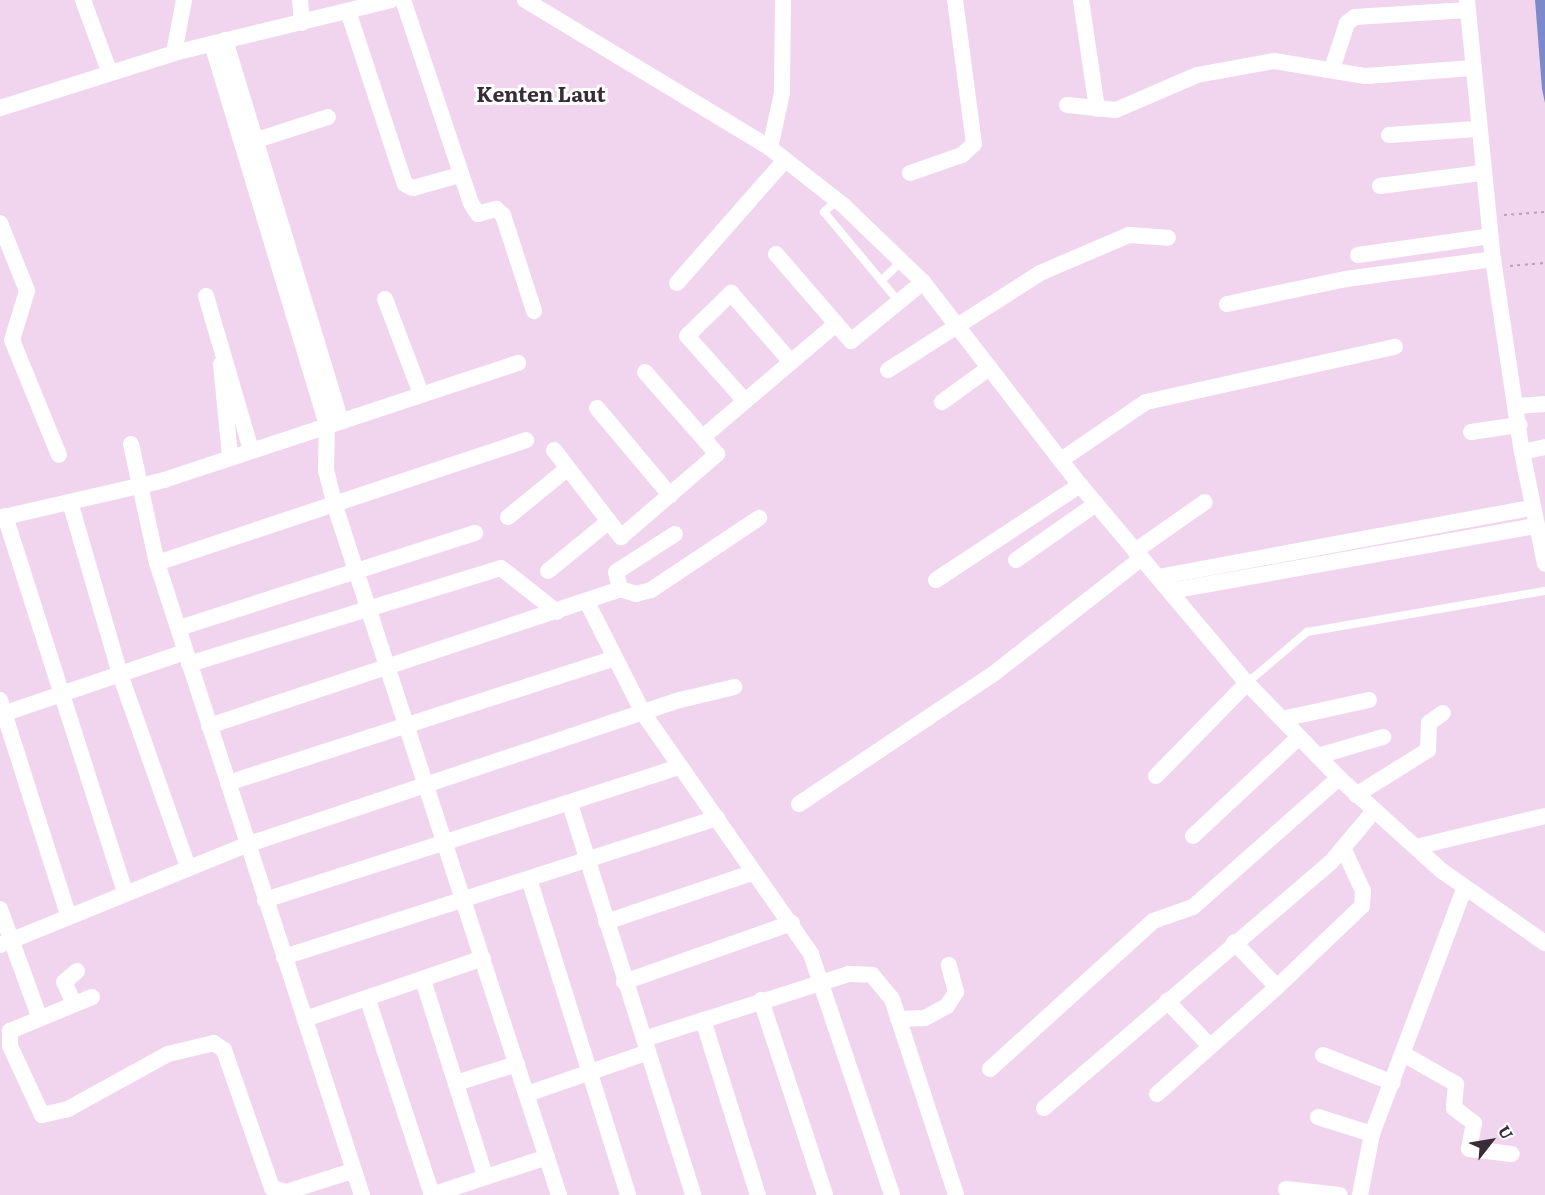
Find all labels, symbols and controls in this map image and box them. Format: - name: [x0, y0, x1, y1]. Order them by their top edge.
- district label: Kenten Laut: [476, 80, 606, 106]
- north arrow: [1461, 1111, 1521, 1171]
- text: U: [1493, 1120, 1520, 1143]

